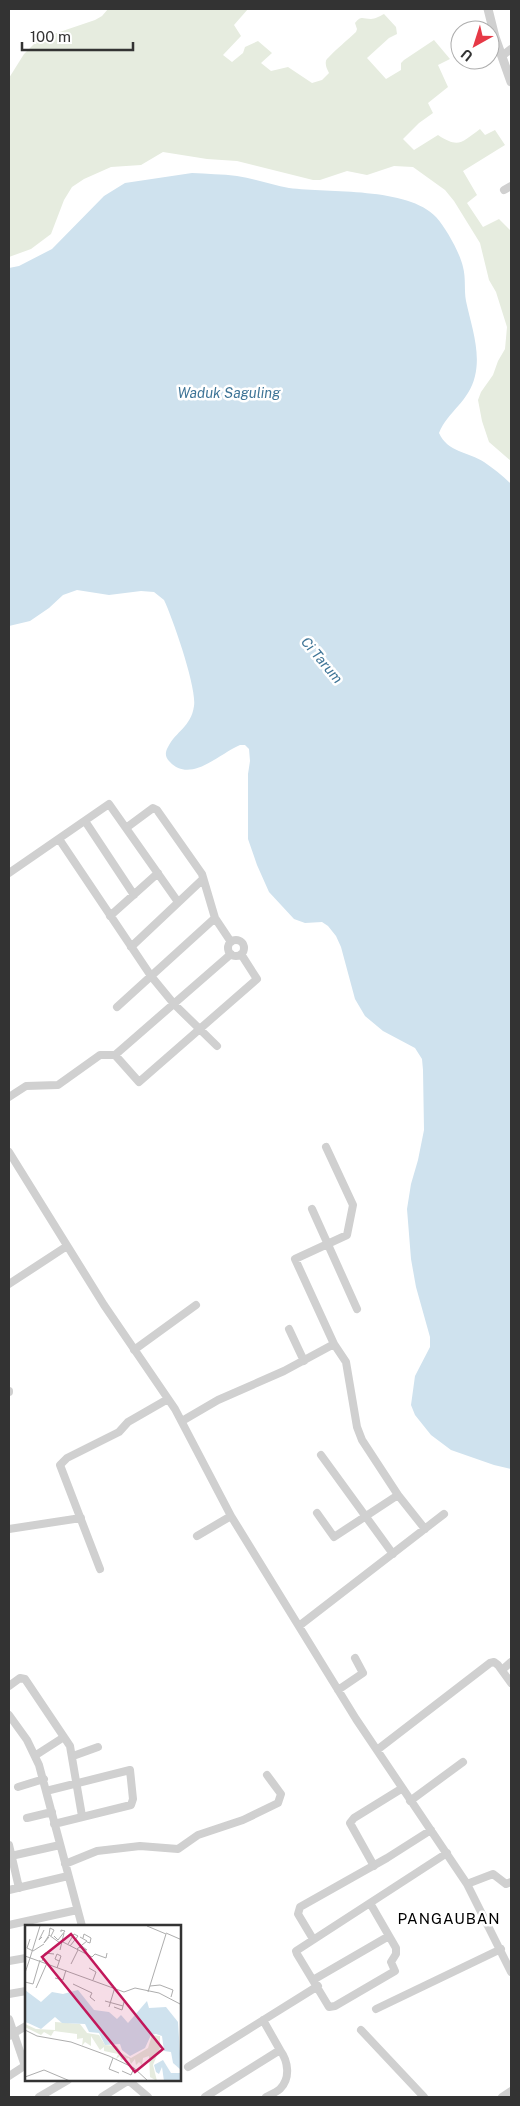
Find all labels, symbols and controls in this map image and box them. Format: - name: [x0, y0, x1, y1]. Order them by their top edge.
- scale bar: [22, 20, 134, 52]
- north arrow: [450, 20, 500, 70]
- text: 100 m: [30, 28, 71, 45]
- text: U: [458, 46, 476, 65]
- water label: Waduk Saguling: [178, 385, 281, 401]
- water label: Ci Tarum: [298, 634, 346, 686]
- district label: PANGAUBAN: [397, 1910, 501, 1927]
- inset map: [25, 1925, 181, 2081]

